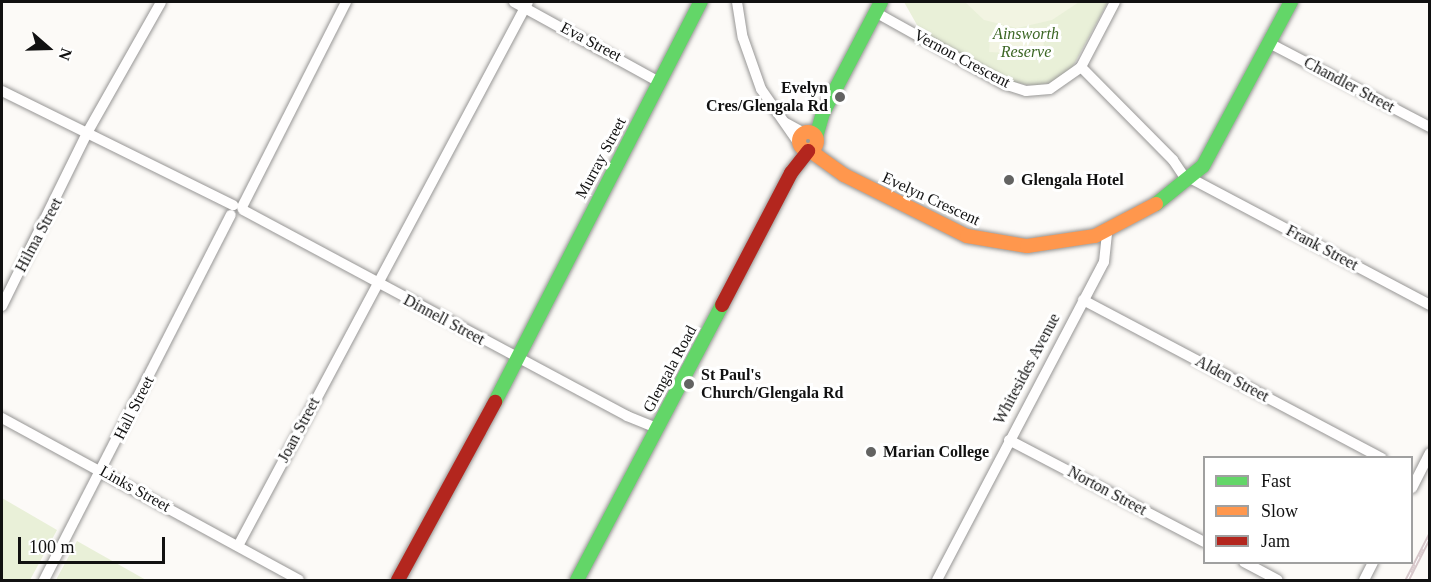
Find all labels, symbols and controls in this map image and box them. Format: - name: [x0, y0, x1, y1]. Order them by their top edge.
- north arrow: [18, 18, 78, 78]
- street label: Eva Street: [557, 18, 625, 66]
- park label: Ainsworth Reserve: [993, 24, 1059, 62]
- street label: Vernon Crescent: [911, 26, 1013, 92]
- text: N: [55, 46, 75, 63]
- street label: Chandler Street: [1300, 53, 1398, 117]
- place label: Evelyn Cres/Glengala Rd: [706, 78, 828, 116]
- marker: Evelyn Cres/Glengala Rd: [833, 90, 847, 104]
- street label: Murray Street: [572, 114, 630, 202]
- street label: Evelyn Crescent: [879, 168, 983, 230]
- place label: Glengala Hotel: [1021, 170, 1124, 190]
- marker: Glengala Hotel: [1002, 173, 1016, 187]
- street label: Hilma Street: [11, 195, 67, 275]
- street label: Frank Street: [1283, 221, 1361, 275]
- street label: Dinnell Street: [400, 291, 488, 349]
- street label: Whitesides Avenue: [989, 310, 1065, 428]
- street label: Glengala Road: [639, 322, 701, 416]
- street label: Alden Street: [1192, 352, 1272, 406]
- place label: St Paul's Church/Glengala Rd: [701, 365, 843, 403]
- street label: Hall Street: [110, 373, 158, 443]
- marker: St Paul's Church/Glengala Rd: [682, 377, 696, 391]
- street label: Joan Street: [274, 394, 324, 466]
- place label: Marian College: [883, 442, 989, 462]
- marker: Marian College: [864, 445, 878, 459]
- legend: [1203, 456, 1413, 564]
- street label: Links Street: [96, 462, 174, 516]
- street label: Norton Street: [1064, 462, 1150, 520]
- text: Fast: [1261, 471, 1291, 491]
- text: Slow: [1261, 501, 1298, 521]
- scale bar: [21, 525, 168, 563]
- text: Jam: [1261, 531, 1290, 551]
- text: 100 m: [29, 537, 75, 557]

